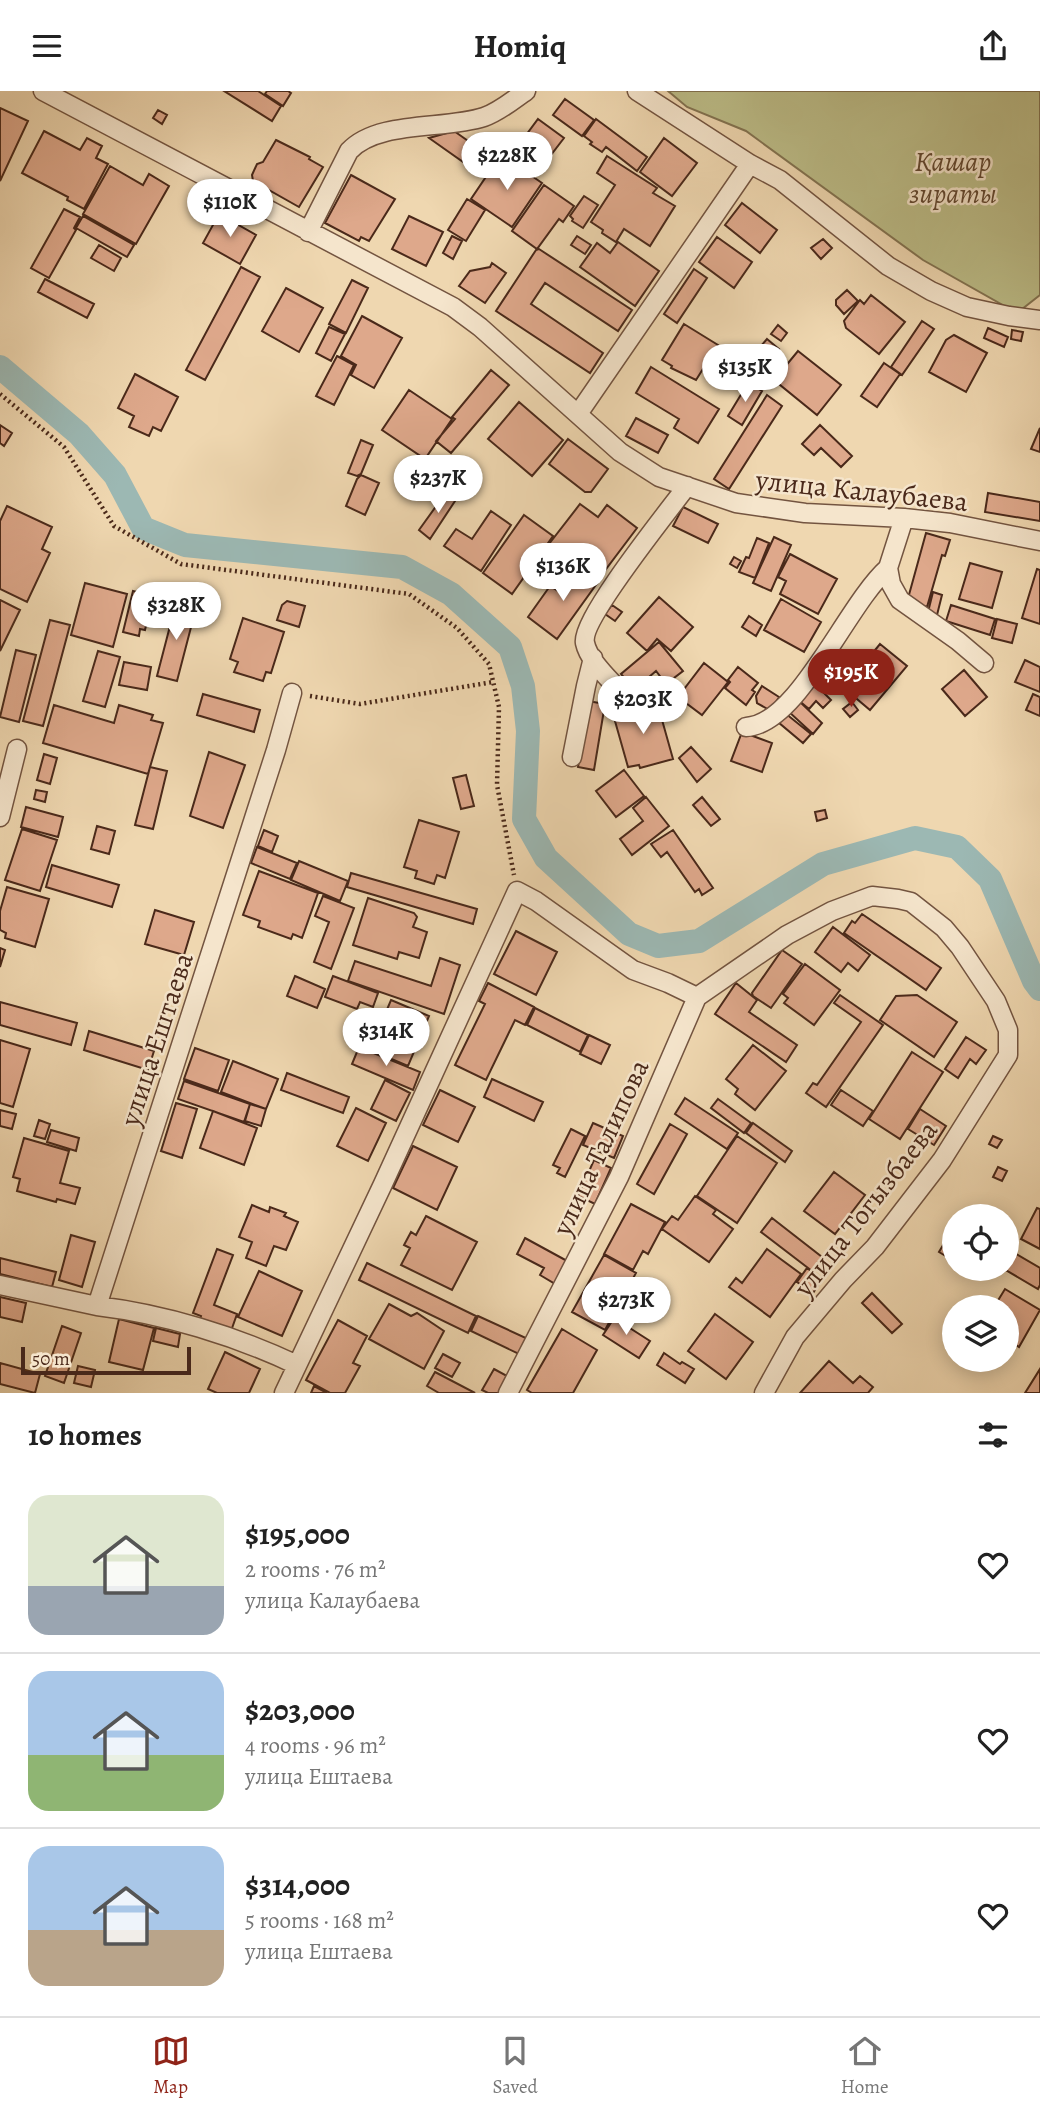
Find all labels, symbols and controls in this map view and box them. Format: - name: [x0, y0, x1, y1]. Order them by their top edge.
- text: Homiq: [474, 24, 566, 68]
- icon: menu: [28, 27, 66, 65]
- icon: share: [974, 27, 1012, 65]
- pin: $228K: [458, 133, 556, 192]
- text: $228K: [477, 139, 537, 170]
- park label: Қашар зираты: [909, 143, 997, 213]
- pin: $110K: [181, 179, 279, 239]
- text: $110K: [203, 186, 257, 217]
- pin: $135K: [696, 345, 794, 404]
- text: $135K: [718, 351, 772, 382]
- pin: $237K: [389, 455, 487, 515]
- street label: улица Калаубаева: [753, 461, 970, 521]
- text: $237K: [410, 462, 466, 493]
- pin: $136K: [514, 543, 612, 603]
- text: $136K: [536, 550, 590, 581]
- pin: $328K: [127, 582, 225, 642]
- text: $328K: [147, 589, 205, 620]
- pin: $195K: [802, 649, 900, 709]
- text: $195K: [824, 656, 878, 687]
- pin: $203K: [594, 677, 692, 736]
- text: $203K: [614, 683, 672, 714]
- street label: улица Ештаева: [111, 948, 203, 1132]
- pin: $314K: [337, 1009, 435, 1068]
- text: $314K: [359, 1015, 413, 1046]
- street label: улица Талипова: [543, 1053, 658, 1243]
- street label: улица Тогызбаева: [784, 1113, 947, 1305]
- map controls: [942, 1204, 1019, 1372]
- button: locate: [942, 1204, 1019, 1281]
- pin: $273K: [577, 1277, 675, 1337]
- text: $273K: [598, 1284, 654, 1315]
- button: layers: [942, 1295, 1019, 1372]
- scale bar: [21, 1344, 191, 1376]
- text: 50 m: [32, 1346, 70, 1372]
- text: 10 homes: [28, 1415, 142, 1455]
- icon: filters: [974, 1416, 1012, 1454]
- text: $195,000: [245, 1514, 350, 1554]
- icon: home: [84, 1523, 168, 1607]
- icon: heart: [974, 1546, 1012, 1584]
- text: 2 rooms · 76 m²: [245, 1554, 386, 1585]
- text: улица Калаубаева: [245, 1585, 420, 1616]
- text: $203,000: [245, 1690, 355, 1730]
- icon: home: [84, 1699, 168, 1783]
- icon: heart: [974, 1722, 1012, 1760]
- text: 4 rooms · 96 m²: [245, 1730, 386, 1761]
- text: улица Ештаева: [245, 1761, 393, 1792]
- text: $314,000: [245, 1865, 350, 1905]
- icon: home: [84, 1874, 168, 1958]
- icon: heart: [974, 1897, 1012, 1935]
- text: 5 rooms · 168 m²: [245, 1905, 394, 1936]
- text: улица Ештаева: [245, 1936, 393, 1967]
- tab: Map: [152, 2032, 190, 2100]
- tab: Saved: [493, 2032, 538, 2100]
- tab: Home: [841, 2032, 888, 2100]

